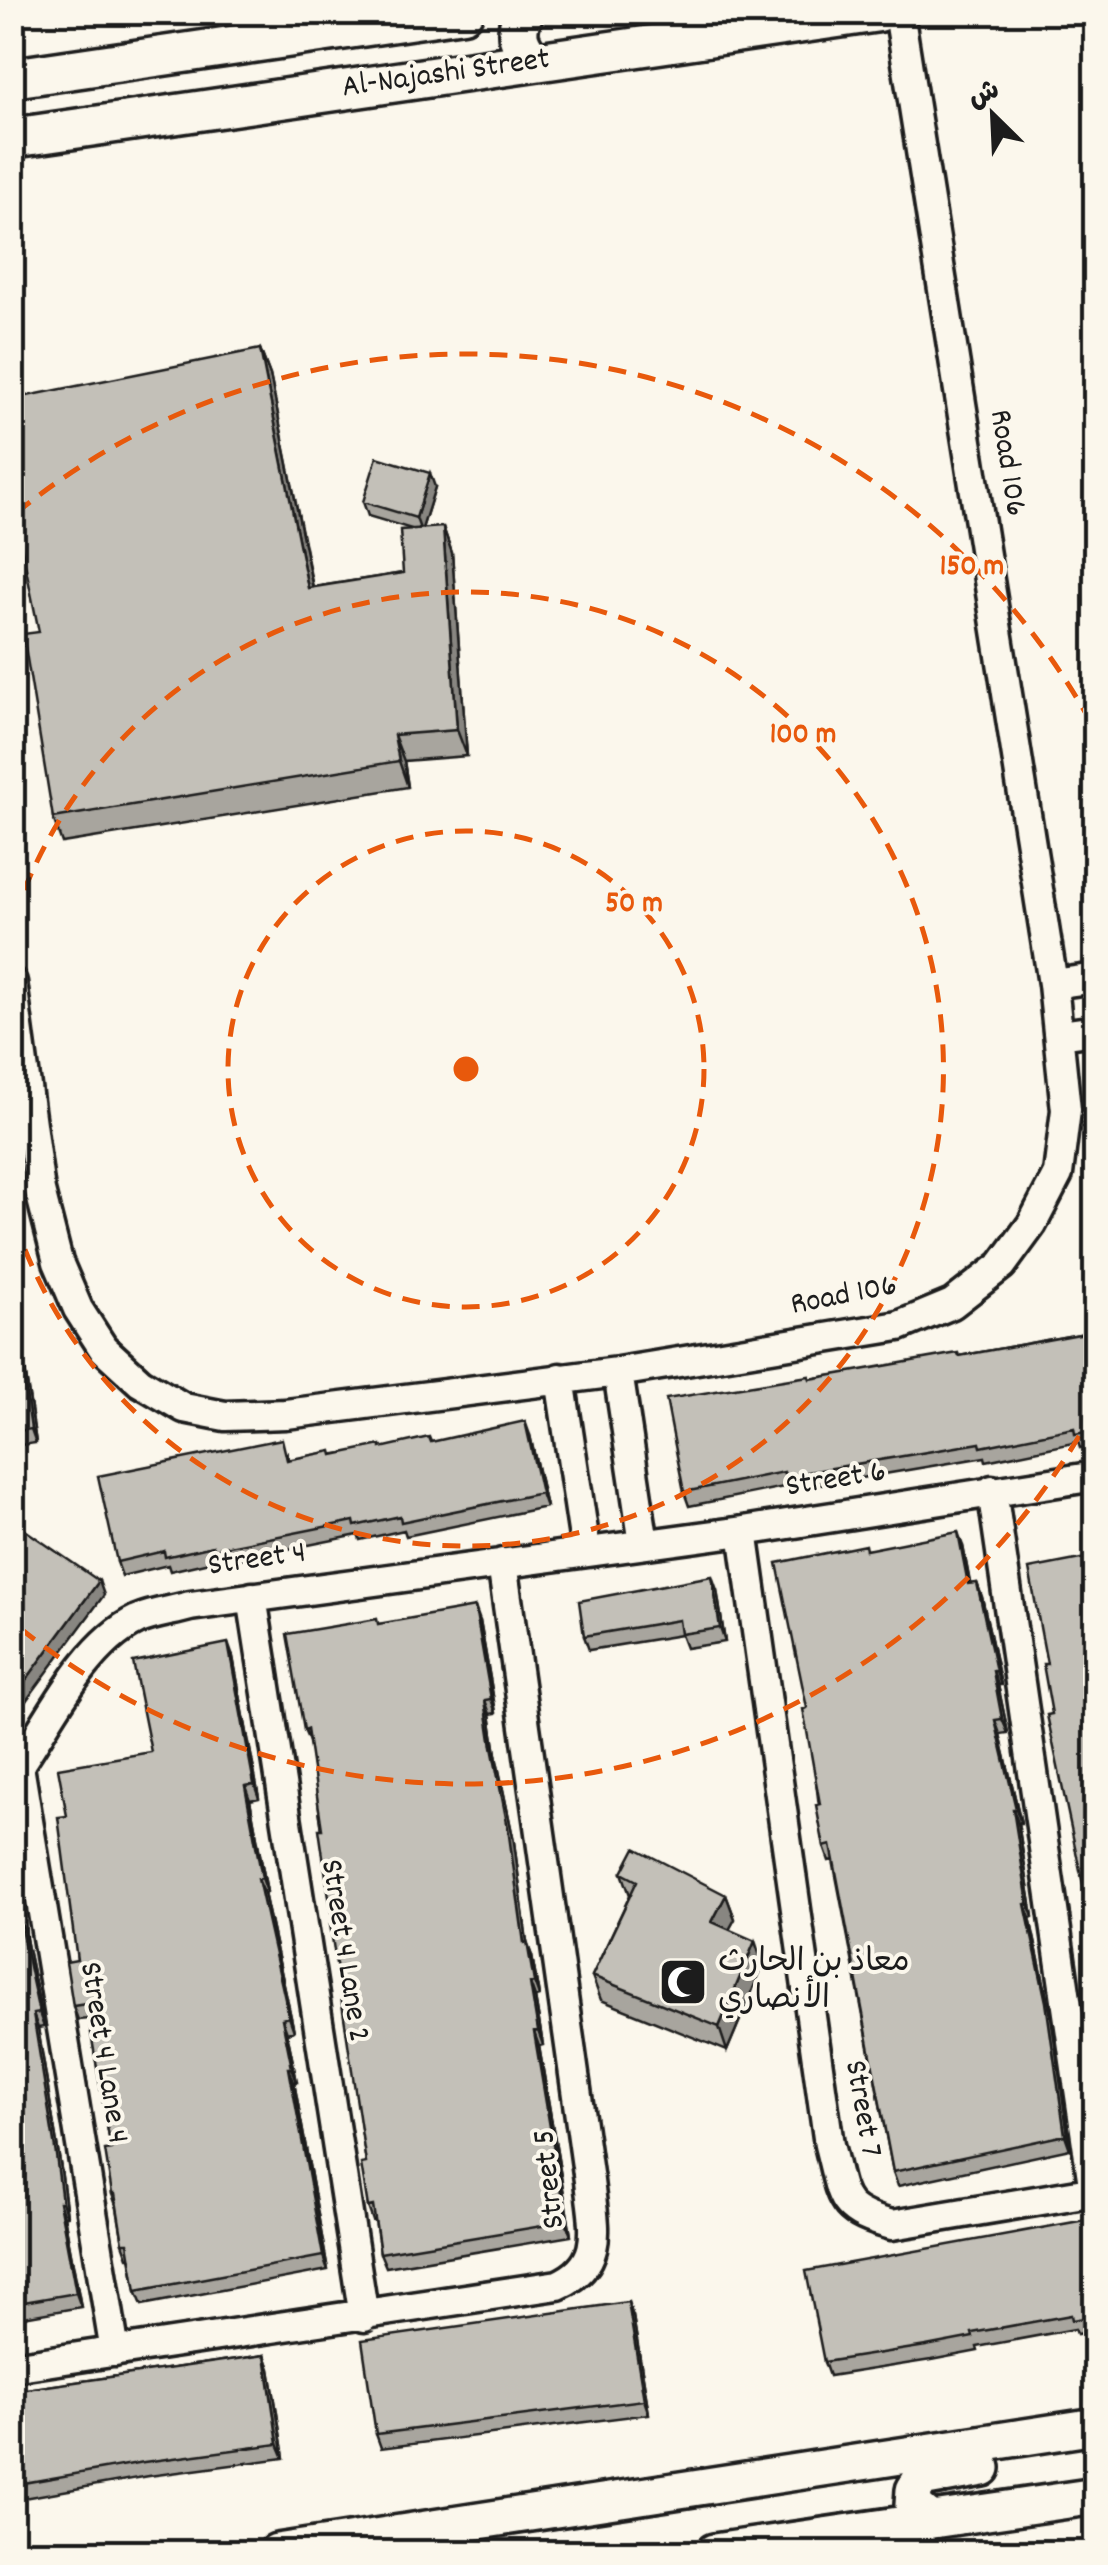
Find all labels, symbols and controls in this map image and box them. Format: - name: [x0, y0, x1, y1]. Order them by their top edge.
- street label: Al-Najashi Street: [339, 38, 553, 112]
- north arrow: [943, 65, 1043, 165]
- text: ش: [963, 72, 1007, 121]
- street label: Road 106: [975, 406, 1037, 520]
- text: 150 m: [940, 547, 1004, 590]
- text: 100 m: [770, 715, 836, 758]
- text: 50 m: [605, 884, 663, 927]
- centre of rings: [448, 1051, 484, 1087]
- street label: Road 106: [787, 1264, 901, 1330]
- street label: Street 6: [783, 1450, 889, 1512]
- street label: Street 4: [205, 1531, 309, 1591]
- street label: Street 4 Lane 2: [306, 1857, 380, 2045]
- place label: معاذ بن الحارث الأنصاري: [718, 1941, 910, 2024]
- mosque icon: معاذ بن الحارث الأنصاري: [657, 1956, 709, 2008]
- street label: Street 4 Lane 4: [65, 1959, 139, 2147]
- street label: Street 7: [830, 2057, 892, 2161]
- street label: Street 5: [523, 2127, 579, 2231]

